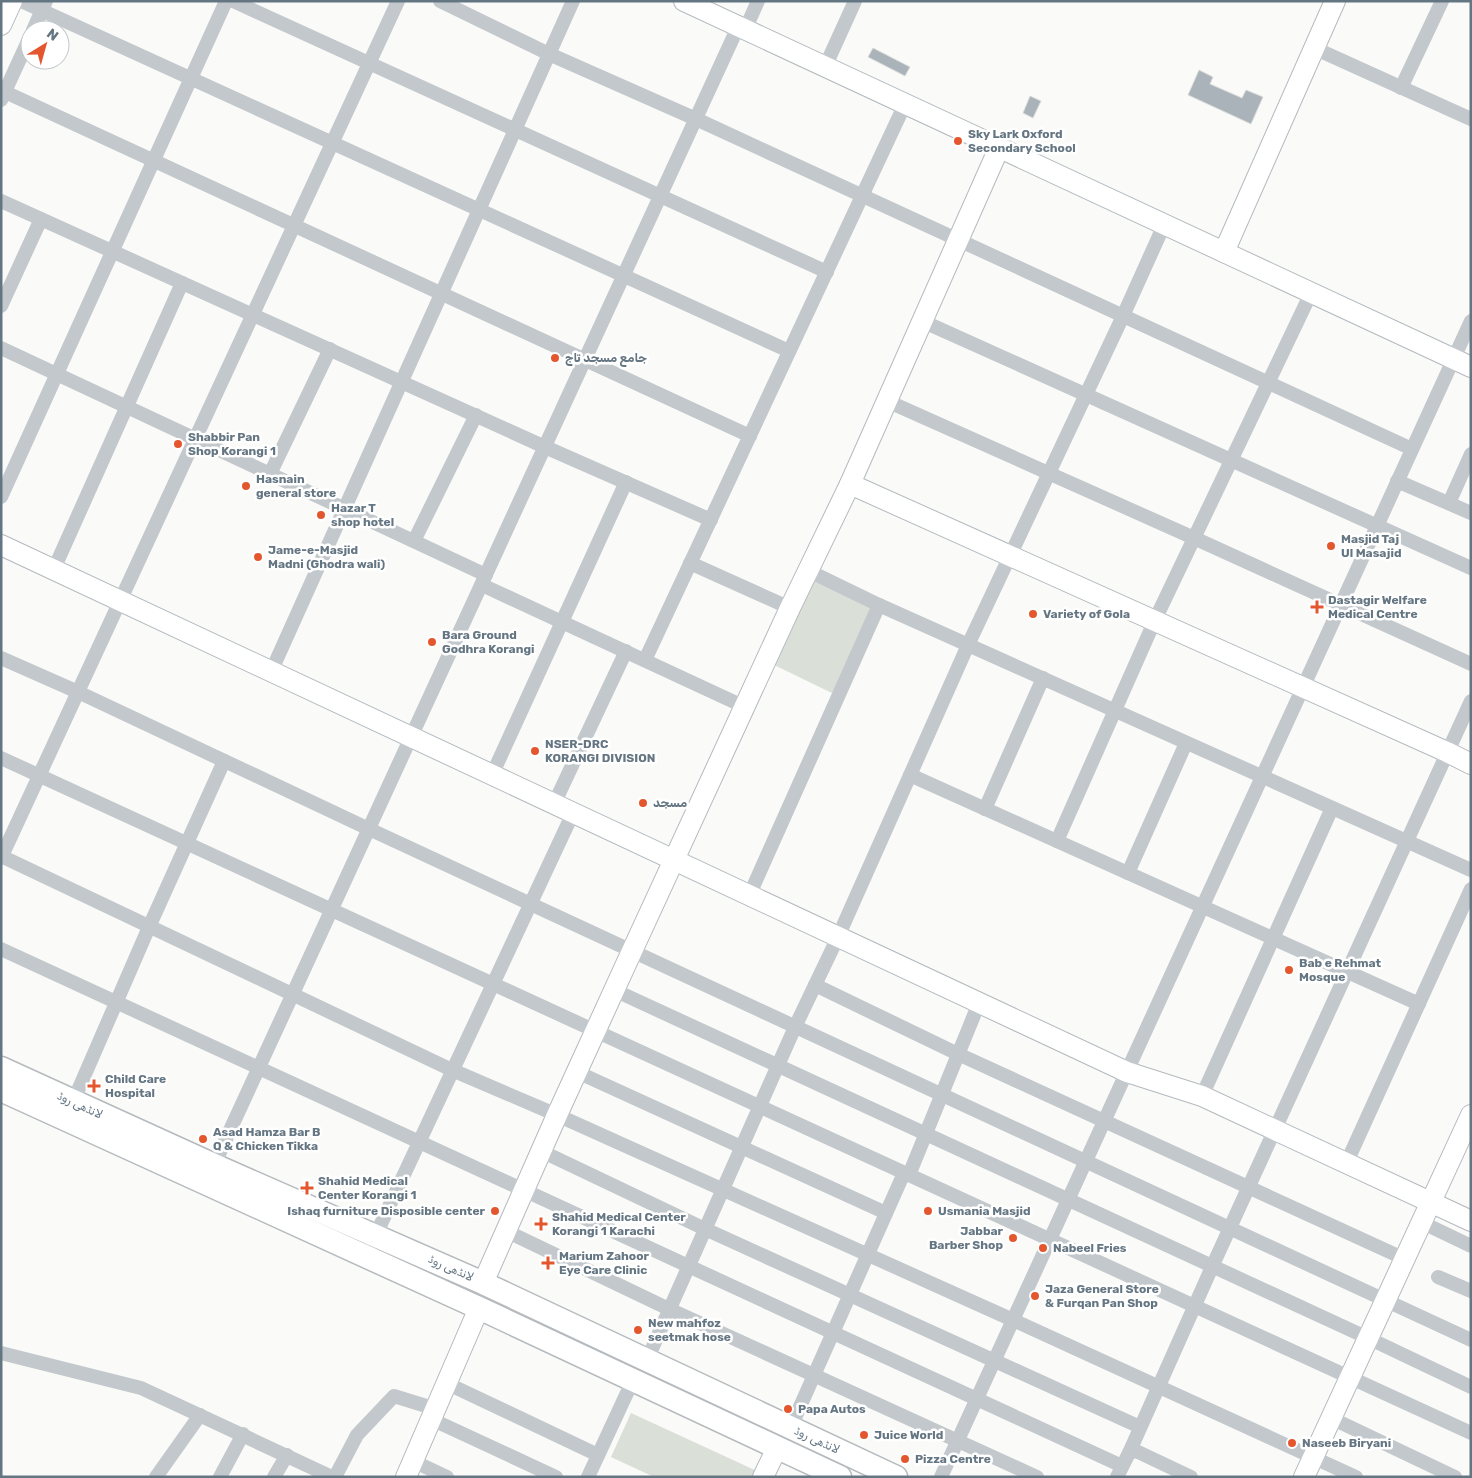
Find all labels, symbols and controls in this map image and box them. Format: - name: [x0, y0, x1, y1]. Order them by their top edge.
- north arrow: [20, 20, 70, 70]
- text: N: [43, 25, 62, 45]
- place label: Sky Lark Oxford Secondary School: [968, 127, 1076, 155]
- marker: Sky Lark Oxford Secondary School: [952, 135, 964, 147]
- place label: جامع مسجد تاج: [565, 351, 647, 367]
- marker: جامع مسجد تاج: [549, 352, 561, 364]
- place label: Shabbir Pan Shop Korangi 1: [188, 430, 276, 458]
- marker: Shabbir Pan Shop Korangi 1: [172, 438, 184, 450]
- place label: Hasnain general store: [256, 472, 336, 500]
- marker: Hasnain general store: [240, 480, 252, 492]
- place label: Hazar T shop hotel: [331, 501, 394, 529]
- marker: Hazar T shop hotel: [315, 509, 327, 521]
- place label: Masjid Taj Ul Masajid: [1341, 532, 1401, 560]
- marker: Masjid Taj Ul Masajid: [1325, 540, 1337, 552]
- place label: Jame-e-Masjid Madni (Ghodra wali): [268, 543, 385, 571]
- marker: Jame-e-Masjid Madni (Ghodra wali): [252, 551, 264, 563]
- place label: Dastagir Welfare Medical Centre: [1328, 593, 1427, 621]
- marker: Dastagir Welfare Medical Centre: [1310, 600, 1324, 614]
- place label: Variety of Gola: [1043, 607, 1130, 621]
- marker: Variety of Gola: [1027, 608, 1039, 620]
- place label: Bara Ground Godhra Korangi: [442, 628, 534, 656]
- marker: Bara Ground Godhra Korangi: [426, 636, 438, 648]
- place label: NSER-DRC KORANGI DIVISION: [545, 737, 655, 765]
- marker: NSER-DRC KORANGI DIVISION: [529, 745, 541, 757]
- place label: مسجد: [653, 796, 687, 810]
- marker: مسجد: [637, 797, 649, 809]
- place label: Bab e Rehmat Mosque: [1299, 956, 1382, 984]
- marker: Bab e Rehmat Mosque: [1283, 964, 1295, 976]
- place label: Child Care Hospital: [105, 1072, 166, 1100]
- marker: Child Care Hospital: [87, 1079, 101, 1093]
- street label: لانڈھی روڈ: [55, 1088, 105, 1122]
- place label: Asad Hamza Bar B Q & Chicken Tikka: [213, 1125, 320, 1153]
- marker: Asad Hamza Bar B Q & Chicken Tikka: [197, 1133, 209, 1145]
- place label: Shahid Medical Center Korangi 1: [318, 1174, 416, 1202]
- marker: Shahid Medical Center Korangi 1: [300, 1181, 314, 1195]
- place label: Ishaq furniture Disposible center: [287, 1204, 486, 1218]
- place label: Usmania Masjid: [938, 1204, 1030, 1218]
- marker: Ishaq furniture Disposible center: [489, 1205, 501, 1217]
- marker: Usmania Masjid: [922, 1205, 934, 1217]
- place label: Shahid Medical Center Korangi 1 Karachi: [552, 1210, 686, 1238]
- marker: Shahid Medical Center Korangi 1 Karachi: [534, 1217, 548, 1231]
- place label: Jabbar Barber Shop: [929, 1224, 1004, 1252]
- marker: Jabbar Barber Shop: [1007, 1232, 1019, 1244]
- place label: Nabeel Fries: [1053, 1241, 1127, 1255]
- marker: Nabeel Fries: [1037, 1242, 1049, 1254]
- place label: Marium Zahoor Eye Care Clinic: [559, 1249, 649, 1277]
- street label: لانڈھی روڈ: [426, 1252, 476, 1285]
- marker: Marium Zahoor Eye Care Clinic: [541, 1256, 555, 1270]
- place label: Jaza General Store & Furqan Pan Shop: [1045, 1282, 1159, 1310]
- marker: Jaza General Store & Furqan Pan Shop: [1029, 1290, 1041, 1302]
- place label: New mahfoz seetmak hose: [648, 1316, 731, 1344]
- marker: New mahfoz seetmak hose: [632, 1324, 644, 1336]
- place label: Papa Autos: [798, 1402, 866, 1416]
- marker: Papa Autos: [782, 1403, 794, 1415]
- street label: لانڈھی روڈ: [792, 1423, 842, 1457]
- place label: Juice World: [874, 1428, 943, 1442]
- marker: Juice World: [858, 1429, 870, 1441]
- place label: Naseeb Biryani: [1302, 1436, 1391, 1450]
- marker: Naseeb Biryani: [1286, 1437, 1298, 1449]
- place label: Pizza Centre: [915, 1452, 991, 1466]
- marker: Pizza Centre: [899, 1453, 911, 1465]

